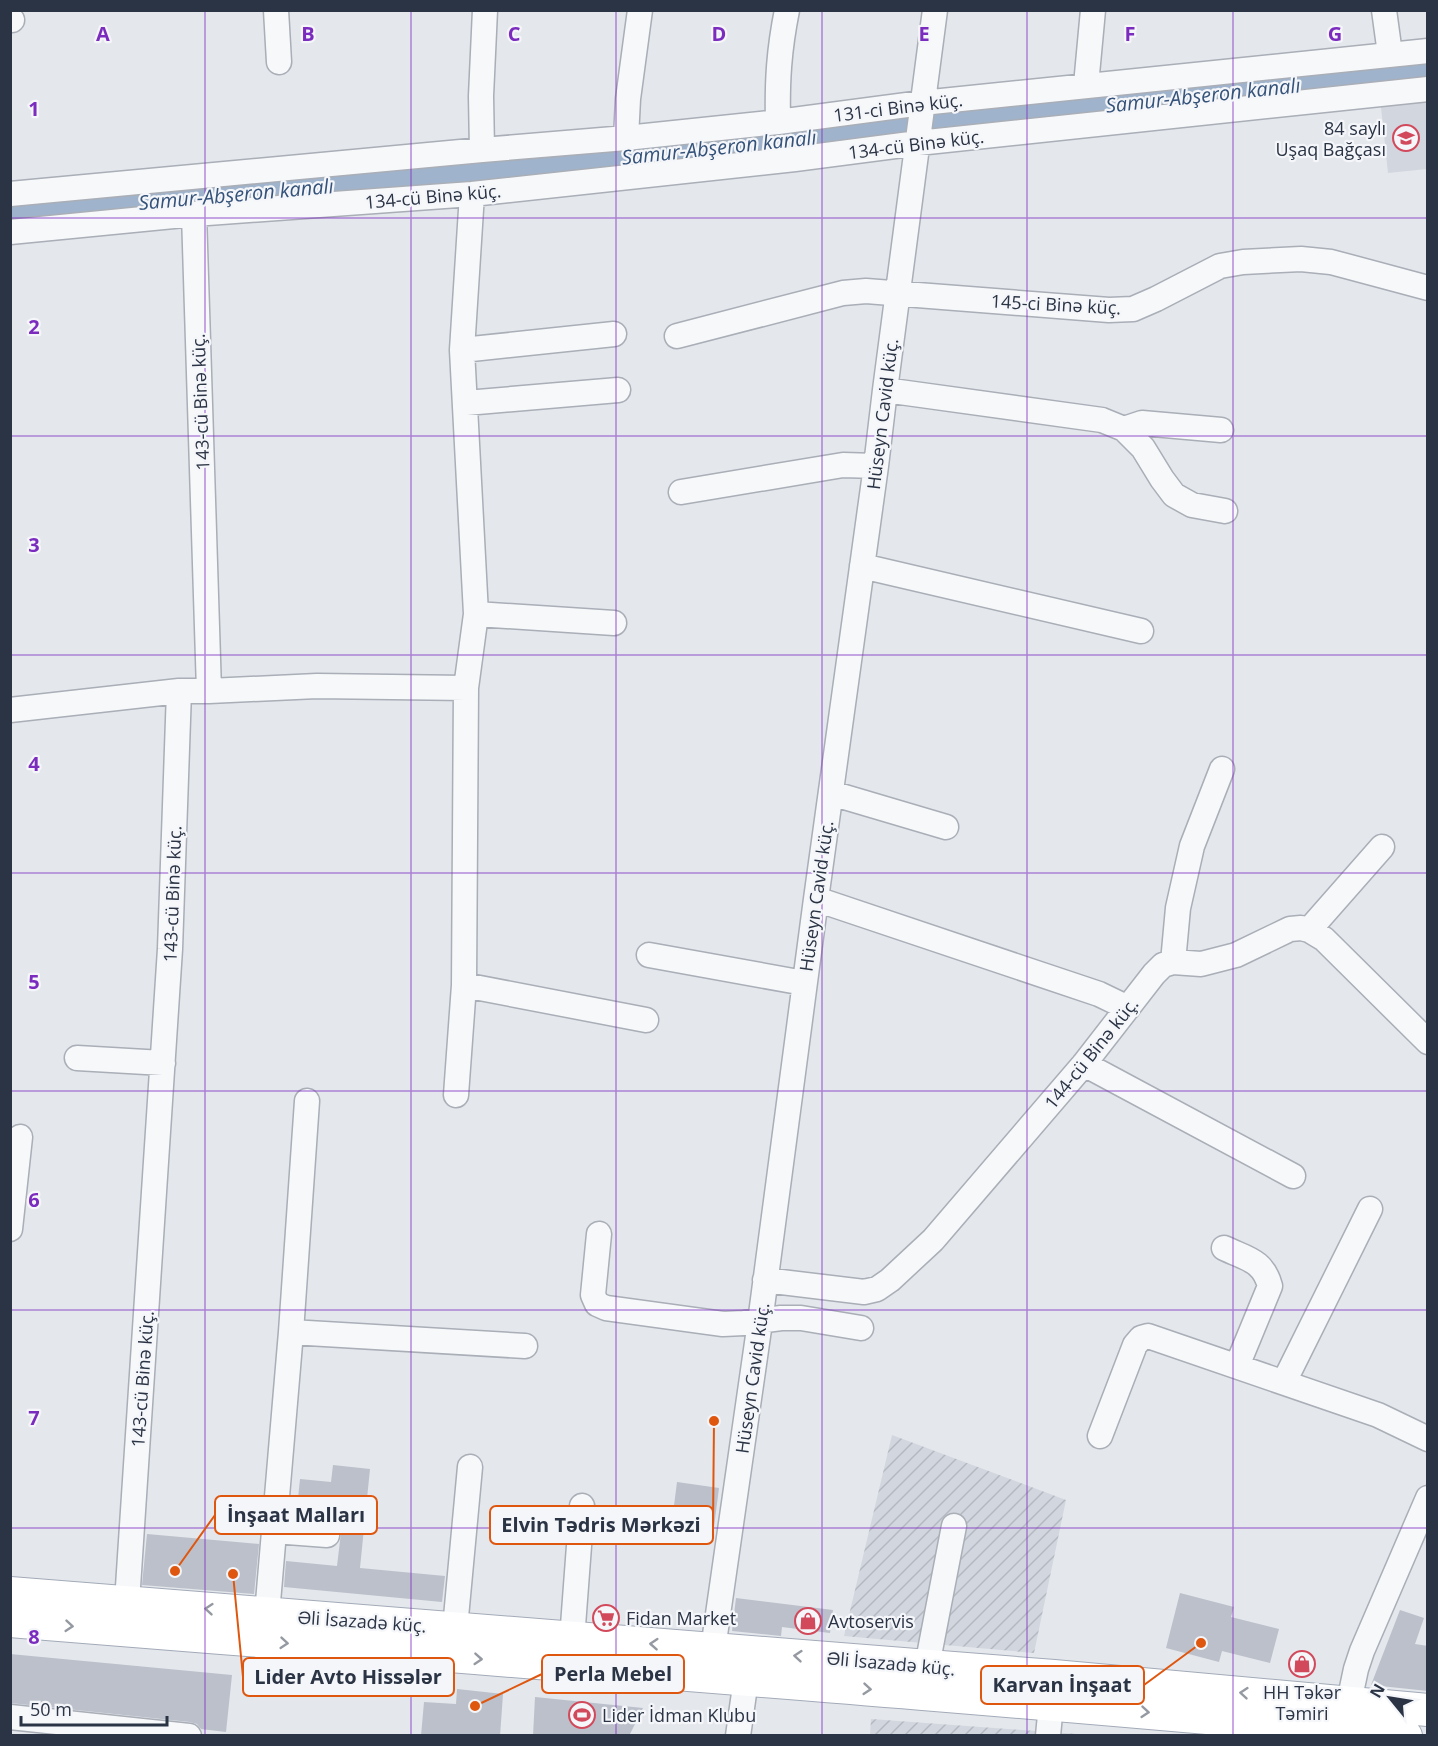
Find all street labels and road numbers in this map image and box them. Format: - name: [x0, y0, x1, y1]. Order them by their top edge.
- street label: 131-ci Binə küç.: [832, 87, 964, 127]
- street label: 134-cü Binə küç.: [847, 124, 985, 164]
- street label: 134-cü Binə küç.: [364, 178, 502, 214]
- street label: 145-ci Binə küç.: [990, 289, 1122, 319]
- street label: 143-cü Binə küç.: [186, 333, 214, 471]
- street label: Hüseyn Cavid küç.: [861, 337, 903, 491]
- street label: Hüseyn Cavid küç.: [794, 819, 838, 973]
- street label: 143-cü Binə küç.: [158, 825, 186, 963]
- street label: 144-cü Binə küç.: [1039, 992, 1143, 1114]
- street label: Hüseyn Cavid küç.: [730, 1301, 774, 1455]
- street label: 143-cü Binə küç.: [125, 1310, 159, 1448]
- street label: Əli İsazadə küç.: [297, 1605, 427, 1637]
- street label: Əli İsazadə küç.: [826, 1645, 956, 1681]

